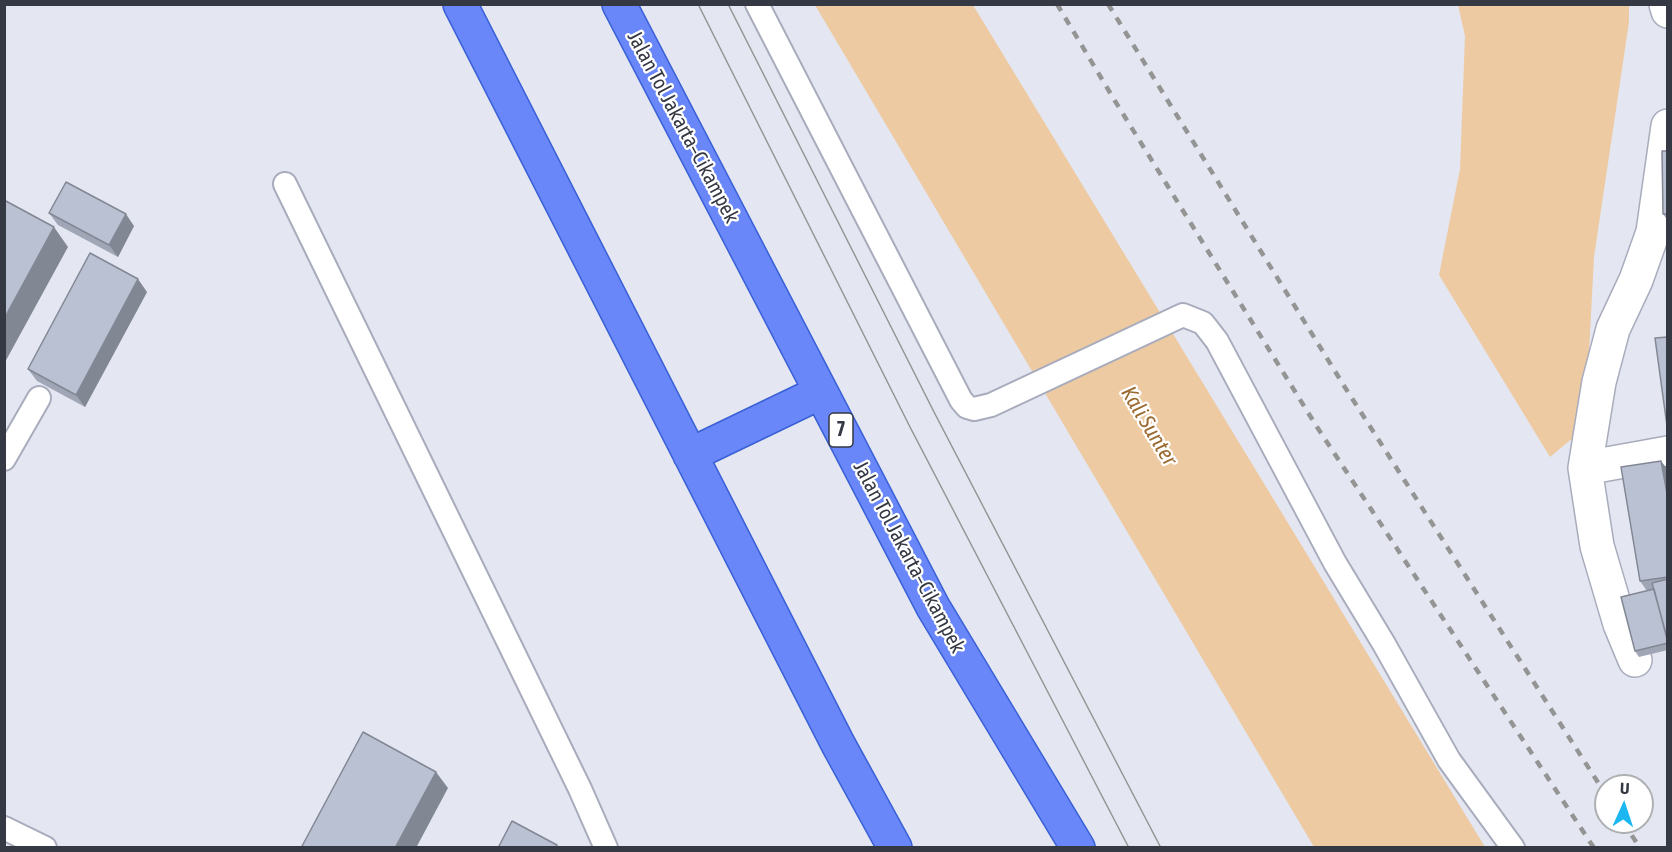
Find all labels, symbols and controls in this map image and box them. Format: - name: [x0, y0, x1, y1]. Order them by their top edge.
- street label: Jalan Tol Jakarta–Cikampek: [622, 27, 744, 227]
- water label: Kali Sunter: [1115, 382, 1183, 470]
- road number: 7: [829, 413, 853, 447]
- street label: Jalan Tol Jakarta–Cikampek: [848, 457, 970, 657]
- north arrow: [1594, 774, 1654, 834]
- text: U: [1620, 779, 1630, 797]

